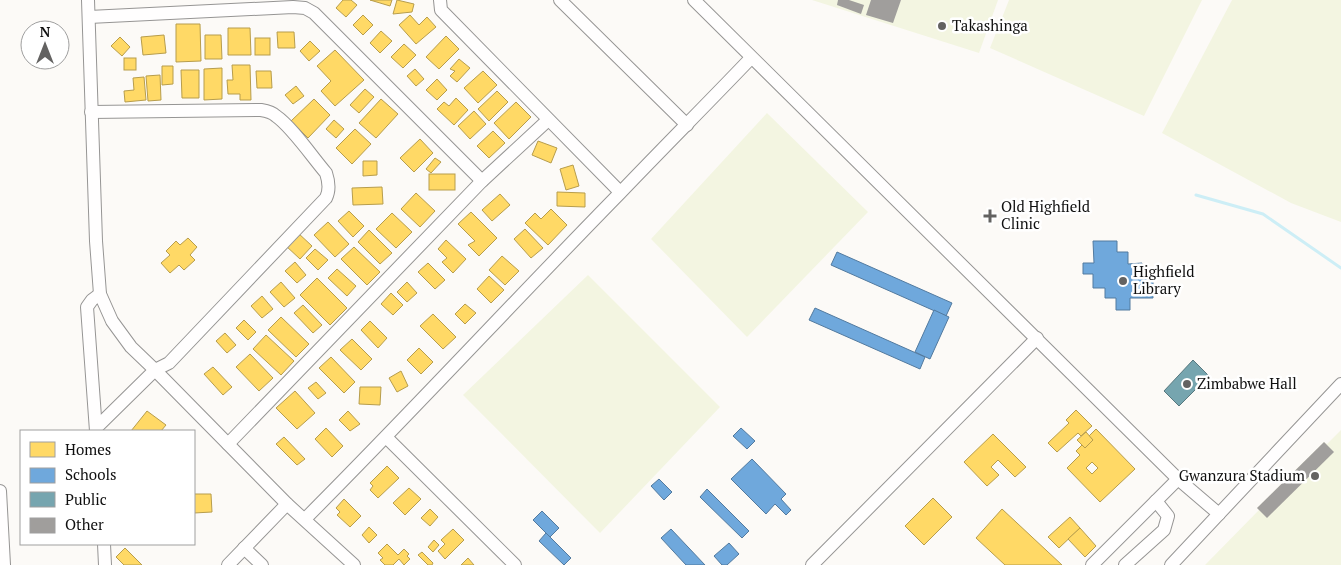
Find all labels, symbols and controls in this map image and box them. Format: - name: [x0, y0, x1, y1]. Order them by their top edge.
- place label: Takashinga: [952, 15, 1028, 35]
- north arrow: [20, 20, 70, 70]
- marker: Takashinga: [936, 20, 948, 32]
- text: N: [40, 22, 51, 41]
- place label: Old Highfield Clinic: [1001, 196, 1090, 233]
- marker: Old Highfield Clinic: [983, 209, 997, 223]
- place label: Highfield Library: [1133, 261, 1195, 298]
- marker: Highfield Library: [1117, 275, 1129, 287]
- place label: Zimbabwe Hall: [1197, 373, 1297, 393]
- marker: Zimbabwe Hall: [1181, 378, 1193, 390]
- legend: [20, 430, 195, 545]
- text: Homes: [65, 439, 111, 459]
- text: Schools: [65, 464, 116, 484]
- place label: Gwanzura Stadium: [1179, 465, 1305, 485]
- marker: Gwanzura Stadium: [1309, 470, 1321, 482]
- text: Public: [65, 489, 107, 509]
- text: Other: [65, 514, 104, 534]

